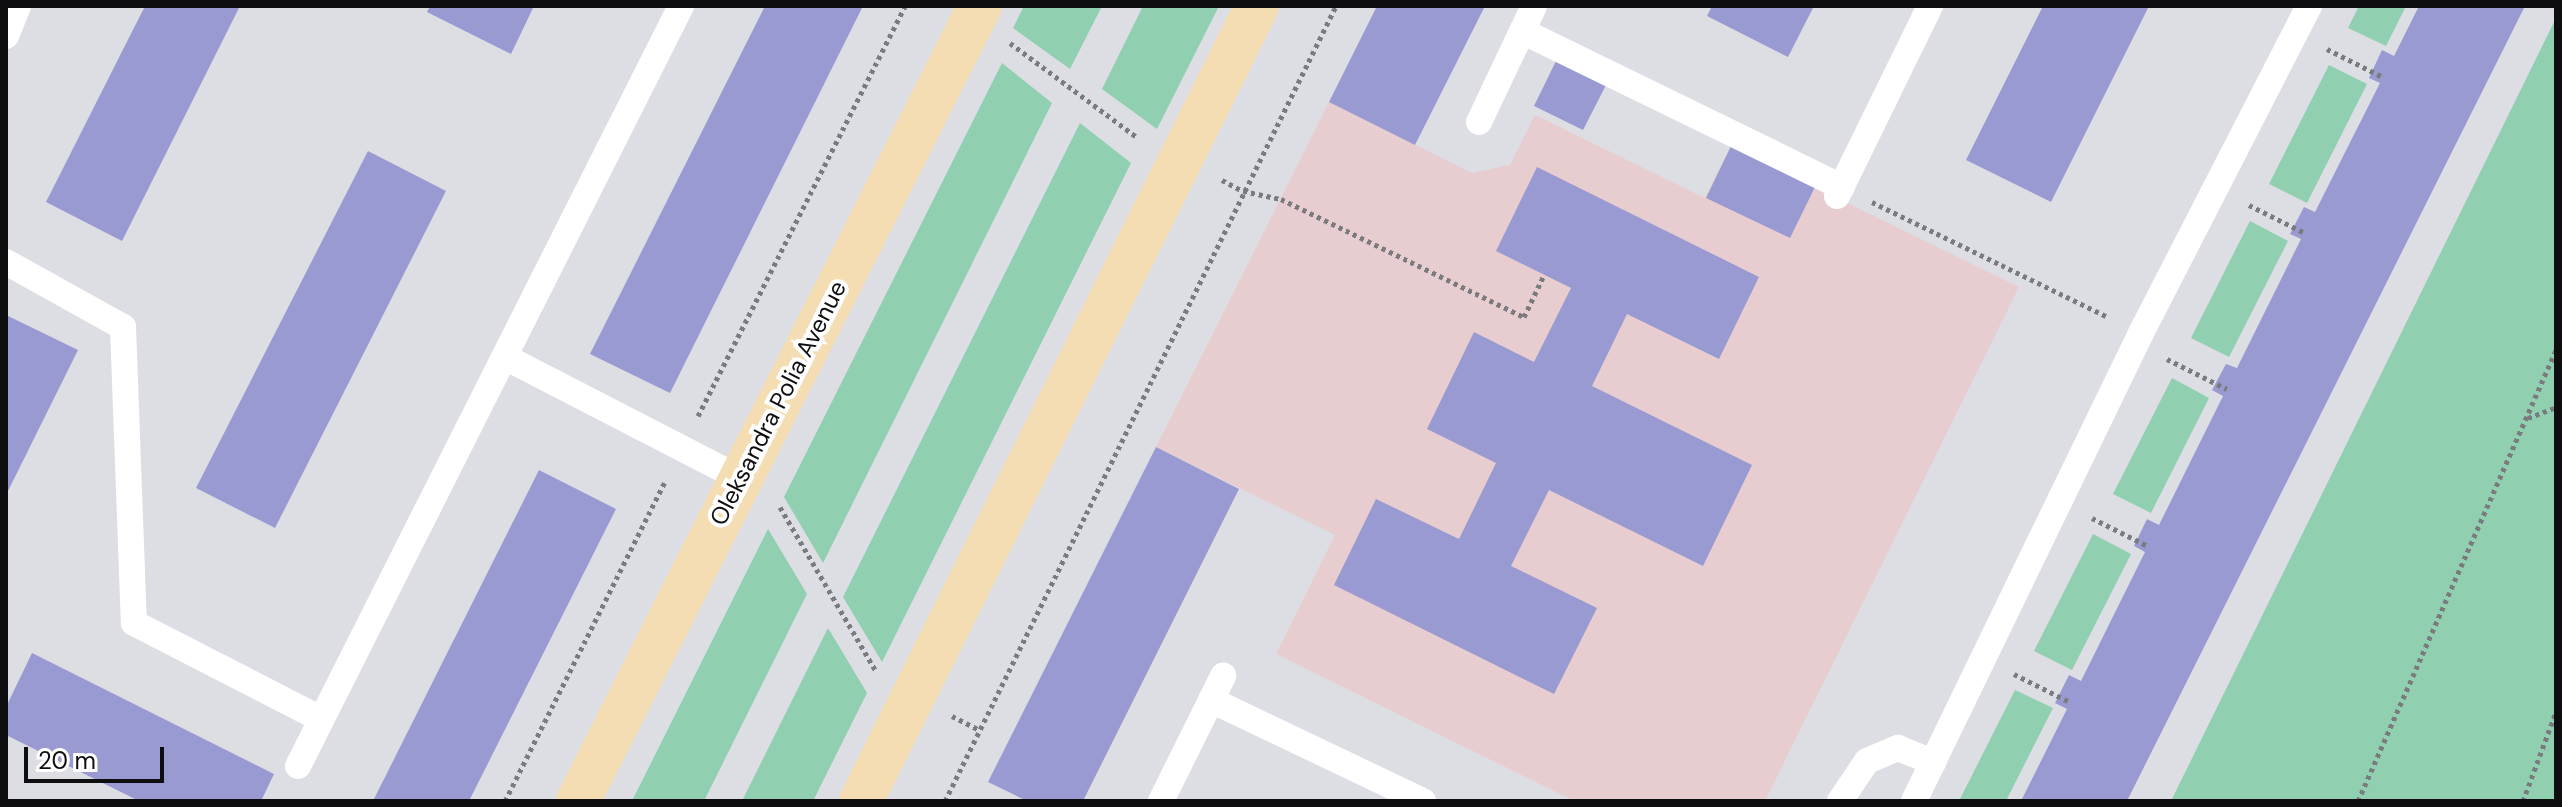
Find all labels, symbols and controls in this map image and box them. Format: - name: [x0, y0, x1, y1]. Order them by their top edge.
- street label: Oleksandra Polia Avenue: [704, 276, 852, 530]
- scale bar: [28, 731, 168, 781]
- text: 20 m: [38, 745, 96, 776]

